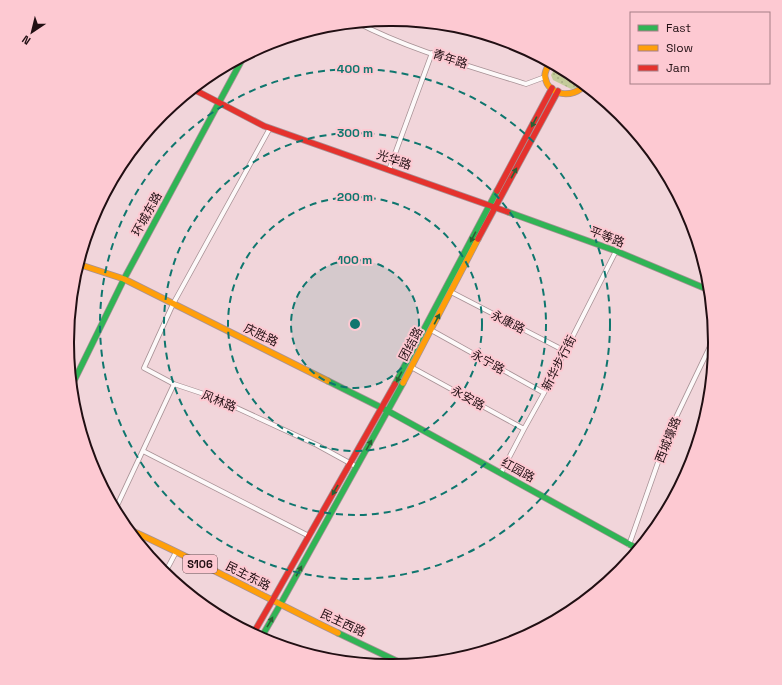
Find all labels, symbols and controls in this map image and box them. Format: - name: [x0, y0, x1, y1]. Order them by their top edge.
- north arrow: [12, 12, 52, 52]
- legend: [630, 12, 770, 84]
- text: Fast: [666, 20, 691, 36]
- text: N: [19, 32, 33, 48]
- text: Slow: [666, 40, 693, 56]
- street label: 青年路: [430, 46, 470, 72]
- text: Jam: [666, 60, 690, 76]
- text: 400 m: [337, 61, 373, 77]
- one-way arrow: [530, 117, 537, 128]
- text: 300 m: [337, 125, 373, 141]
- street label: 光华路: [374, 147, 414, 173]
- one-way arrow: [511, 167, 517, 179]
- street label: 环城东路: [128, 189, 166, 239]
- text: 200 m: [337, 189, 373, 205]
- street label: 平等路: [587, 223, 627, 251]
- one-way arrow: [470, 231, 476, 243]
- text: 100 m: [338, 252, 372, 268]
- street label: 永康路: [488, 307, 528, 337]
- one-way arrow: [434, 313, 440, 324]
- centre of rings: [348, 317, 362, 331]
- street label: 庆胜路: [241, 320, 281, 350]
- street label: 团结路: [395, 324, 427, 364]
- street label: 新华步行街: [538, 333, 580, 393]
- street label: 永宁路: [468, 346, 508, 378]
- one-way arrow: [395, 371, 402, 383]
- street label: 永安路: [448, 382, 488, 414]
- street label: 风林路: [199, 387, 239, 415]
- street label: 西城壕路: [652, 415, 684, 465]
- one-way arrow: [366, 440, 372, 451]
- street label: 红园路: [498, 454, 538, 486]
- one-way arrow: [332, 484, 339, 496]
- road number: S106: [183, 555, 217, 573]
- street label: 民主东路: [223, 558, 273, 594]
- one-way arrow: [295, 565, 302, 577]
- street label: 民主西路: [318, 606, 368, 640]
- one-way arrow: [267, 616, 274, 628]

